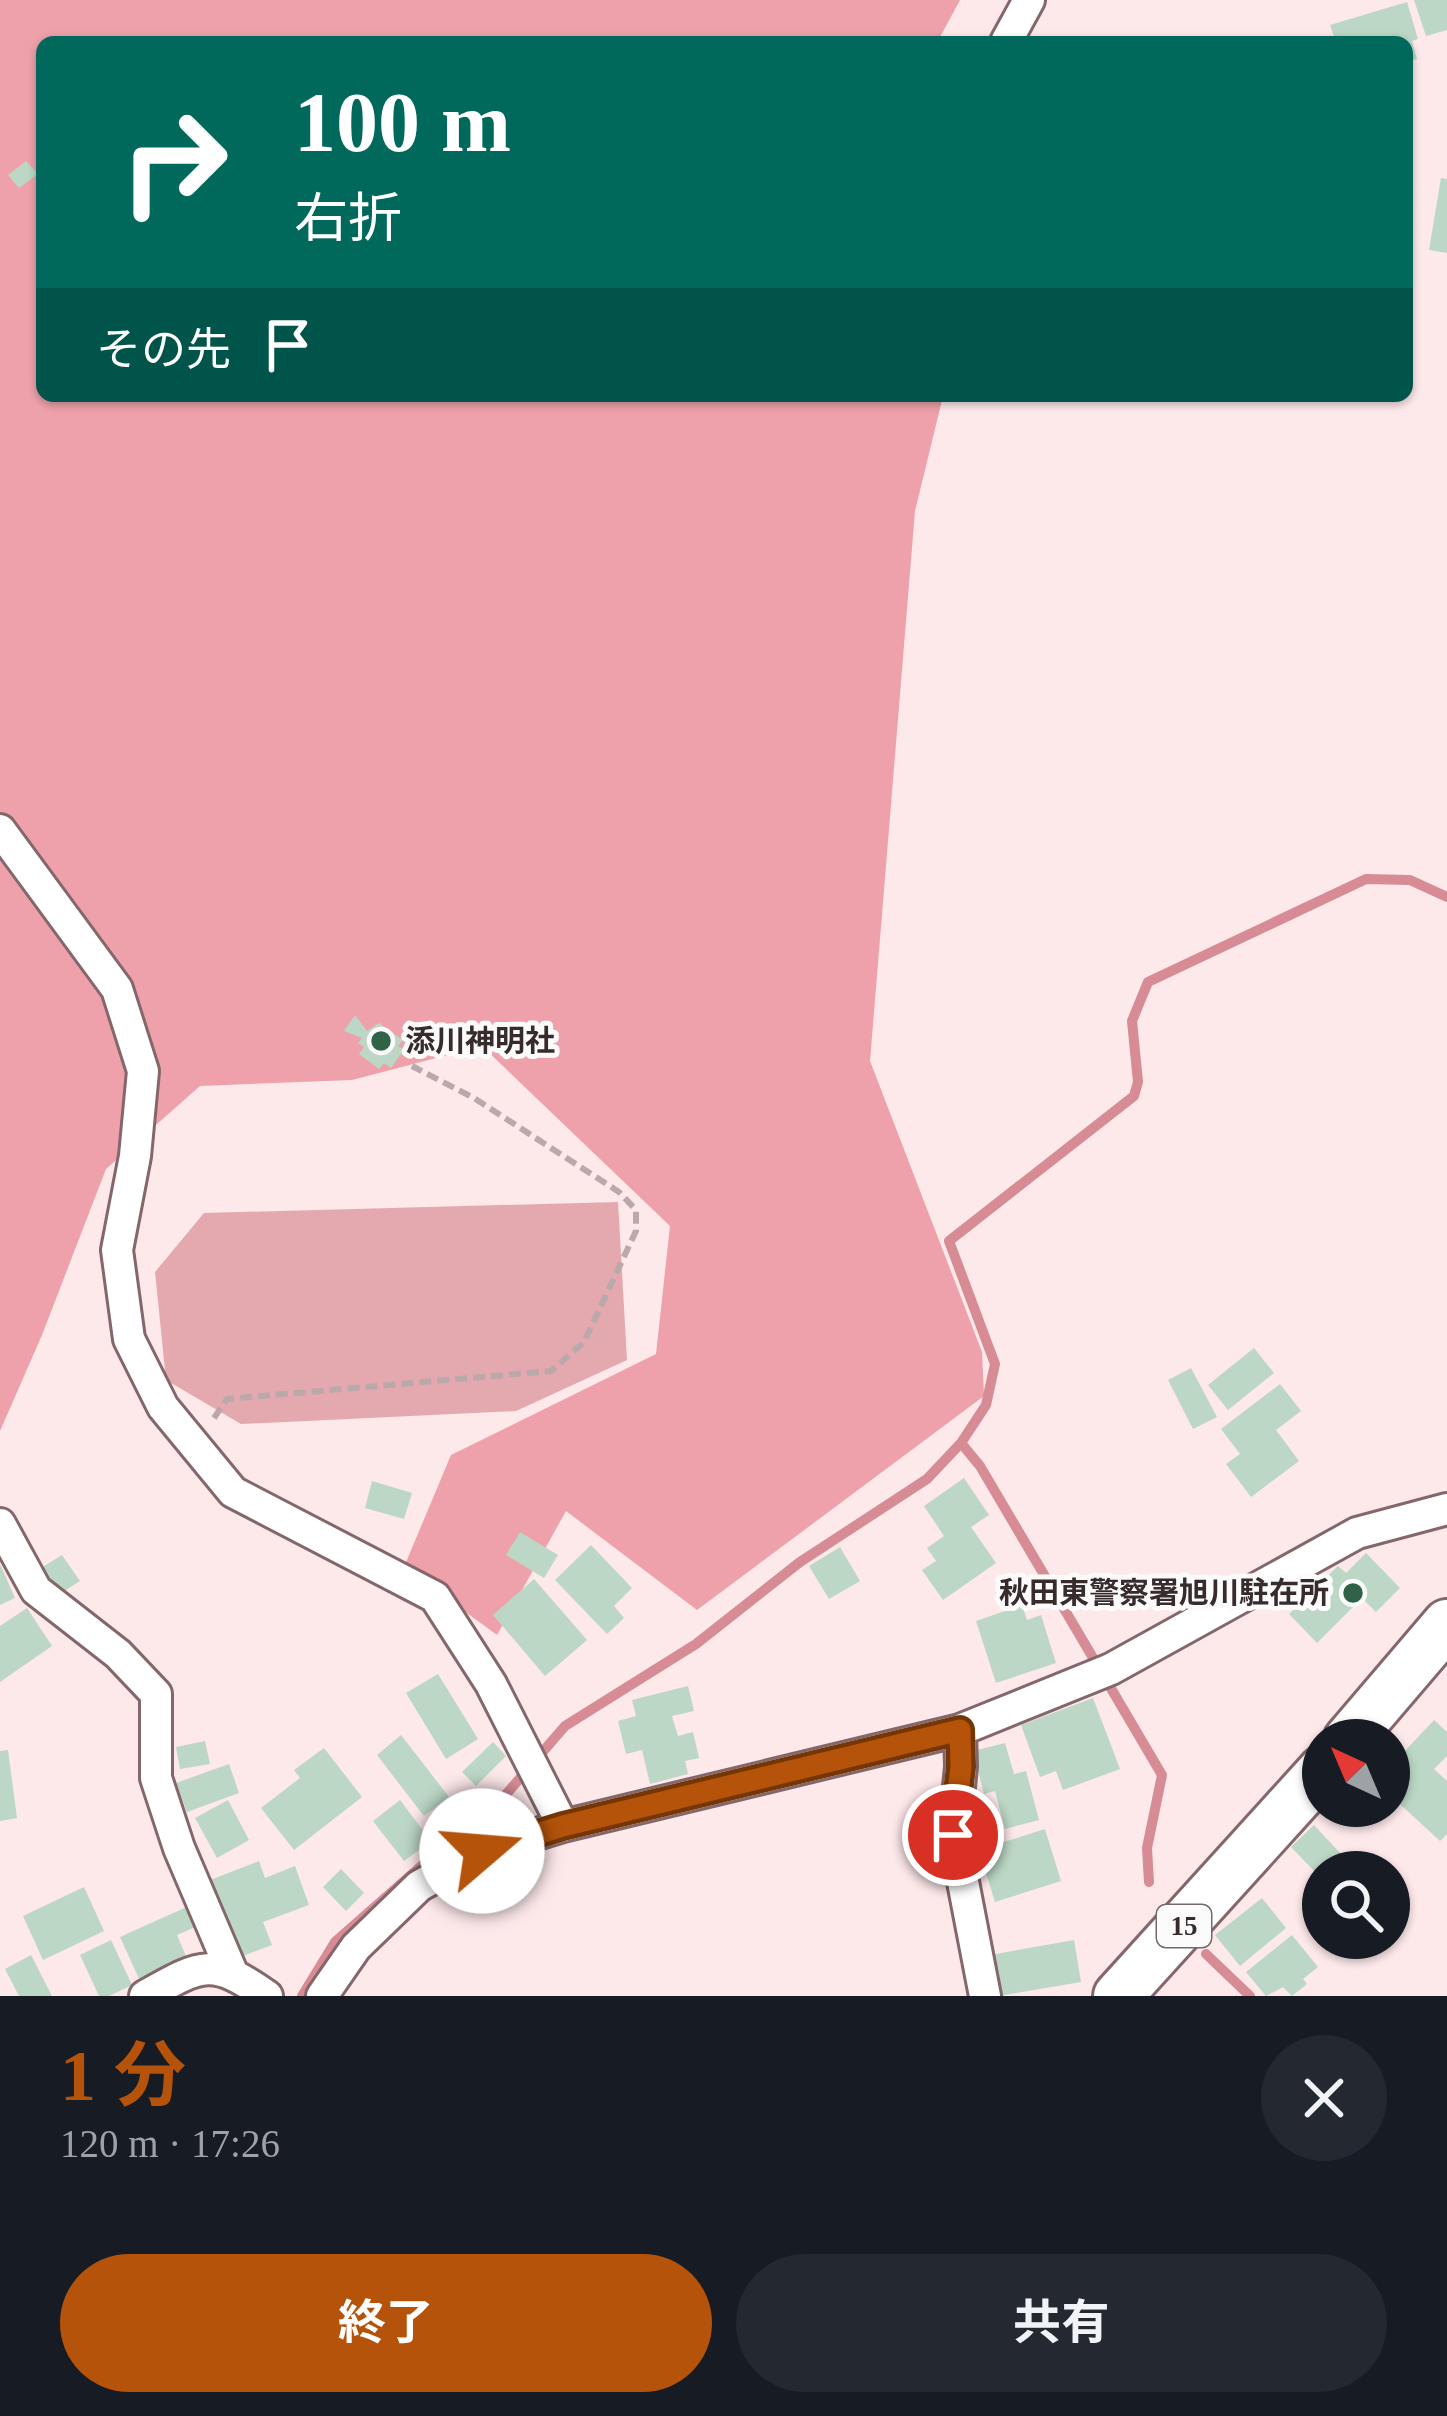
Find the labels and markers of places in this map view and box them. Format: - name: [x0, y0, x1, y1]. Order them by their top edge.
- place label: 添川神明社: [405, 1024, 555, 1057]
- marker: 添川神明社: [368, 1028, 394, 1054]
- place label: 秋田東警察署旭川駐在所: [999, 1576, 1329, 1609]
- marker: 秋田東警察署旭川駐在所: [1340, 1580, 1366, 1606]
- pin: [902, 1784, 1004, 1886]

